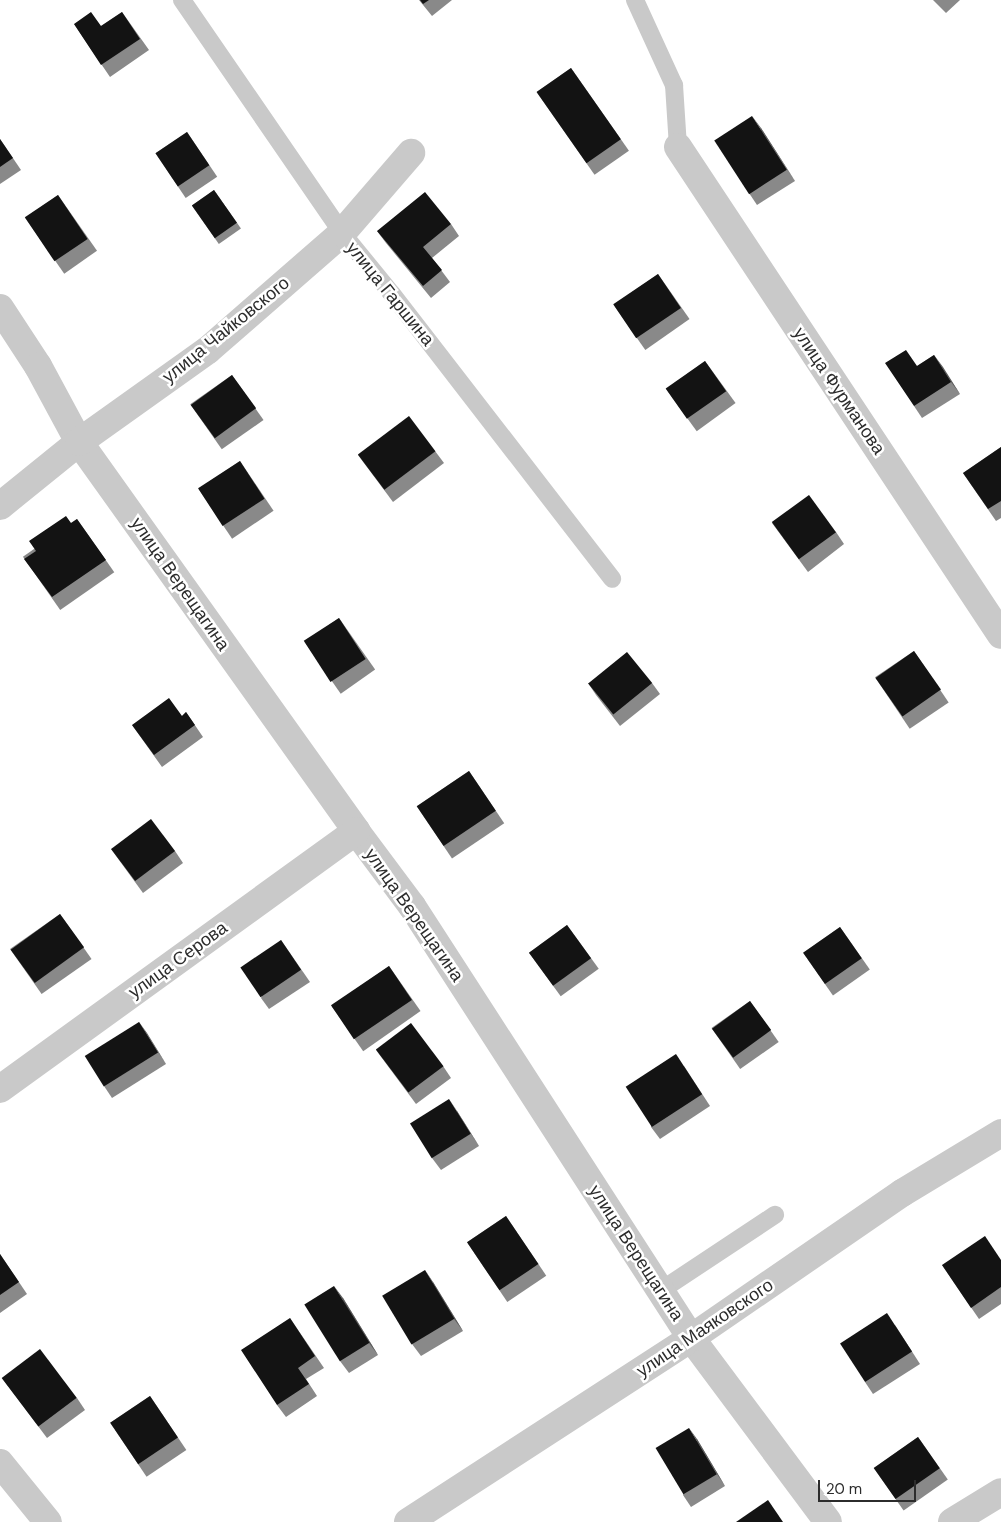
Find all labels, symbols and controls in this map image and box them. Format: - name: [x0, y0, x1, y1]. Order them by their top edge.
- street label: улица Гаршина: [341, 238, 439, 350]
- street label: улица Чайковского: [158, 272, 294, 388]
- street label: улица Фурманова: [789, 323, 889, 459]
- street label: улица Верещагина: [126, 513, 234, 655]
- street label: улица Верещагина: [360, 844, 468, 986]
- street label: улица Серова: [124, 917, 232, 1003]
- street label: улица Верещагина: [584, 1181, 688, 1325]
- street label: улица Маяковского: [633, 1274, 777, 1382]
- scale bar: [821, 1470, 918, 1502]
- text: 20 m: [826, 1479, 862, 1499]

